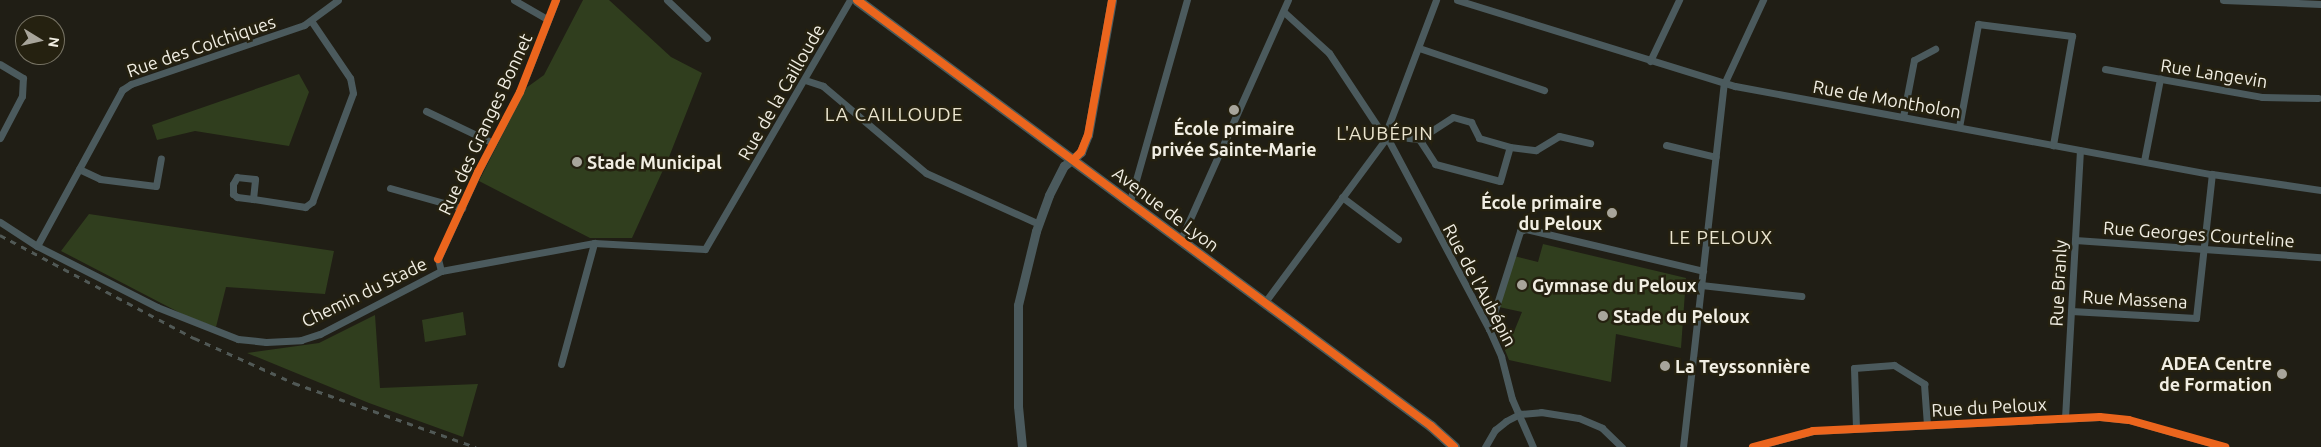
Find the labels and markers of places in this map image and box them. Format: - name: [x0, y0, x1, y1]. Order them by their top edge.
- marker: École primaire privée Sainte-Marie: [1228, 104, 1240, 116]
- place label: École primaire privée Sainte-Marie: [1151, 118, 1317, 160]
- place label: Stade Municipal: [587, 151, 722, 173]
- marker: Stade Municipal: [571, 156, 583, 168]
- place label: École primaire du Peloux: [1481, 192, 1602, 234]
- marker: École primaire du Peloux: [1606, 207, 1618, 219]
- place label: Gymnase du Peloux: [1532, 274, 1696, 296]
- marker: Gymnase du Peloux: [1516, 279, 1528, 291]
- place label: Stade du Peloux: [1613, 305, 1750, 327]
- marker: Stade du Peloux: [1597, 310, 1609, 322]
- place label: ADEA Centre de Formation: [2159, 353, 2272, 396]
- place label: La Teyssonnière: [1675, 355, 1810, 377]
- marker: La Teyssonnière: [1659, 360, 1671, 372]
- marker: ADEA Centre de Formation: [2276, 368, 2288, 380]

